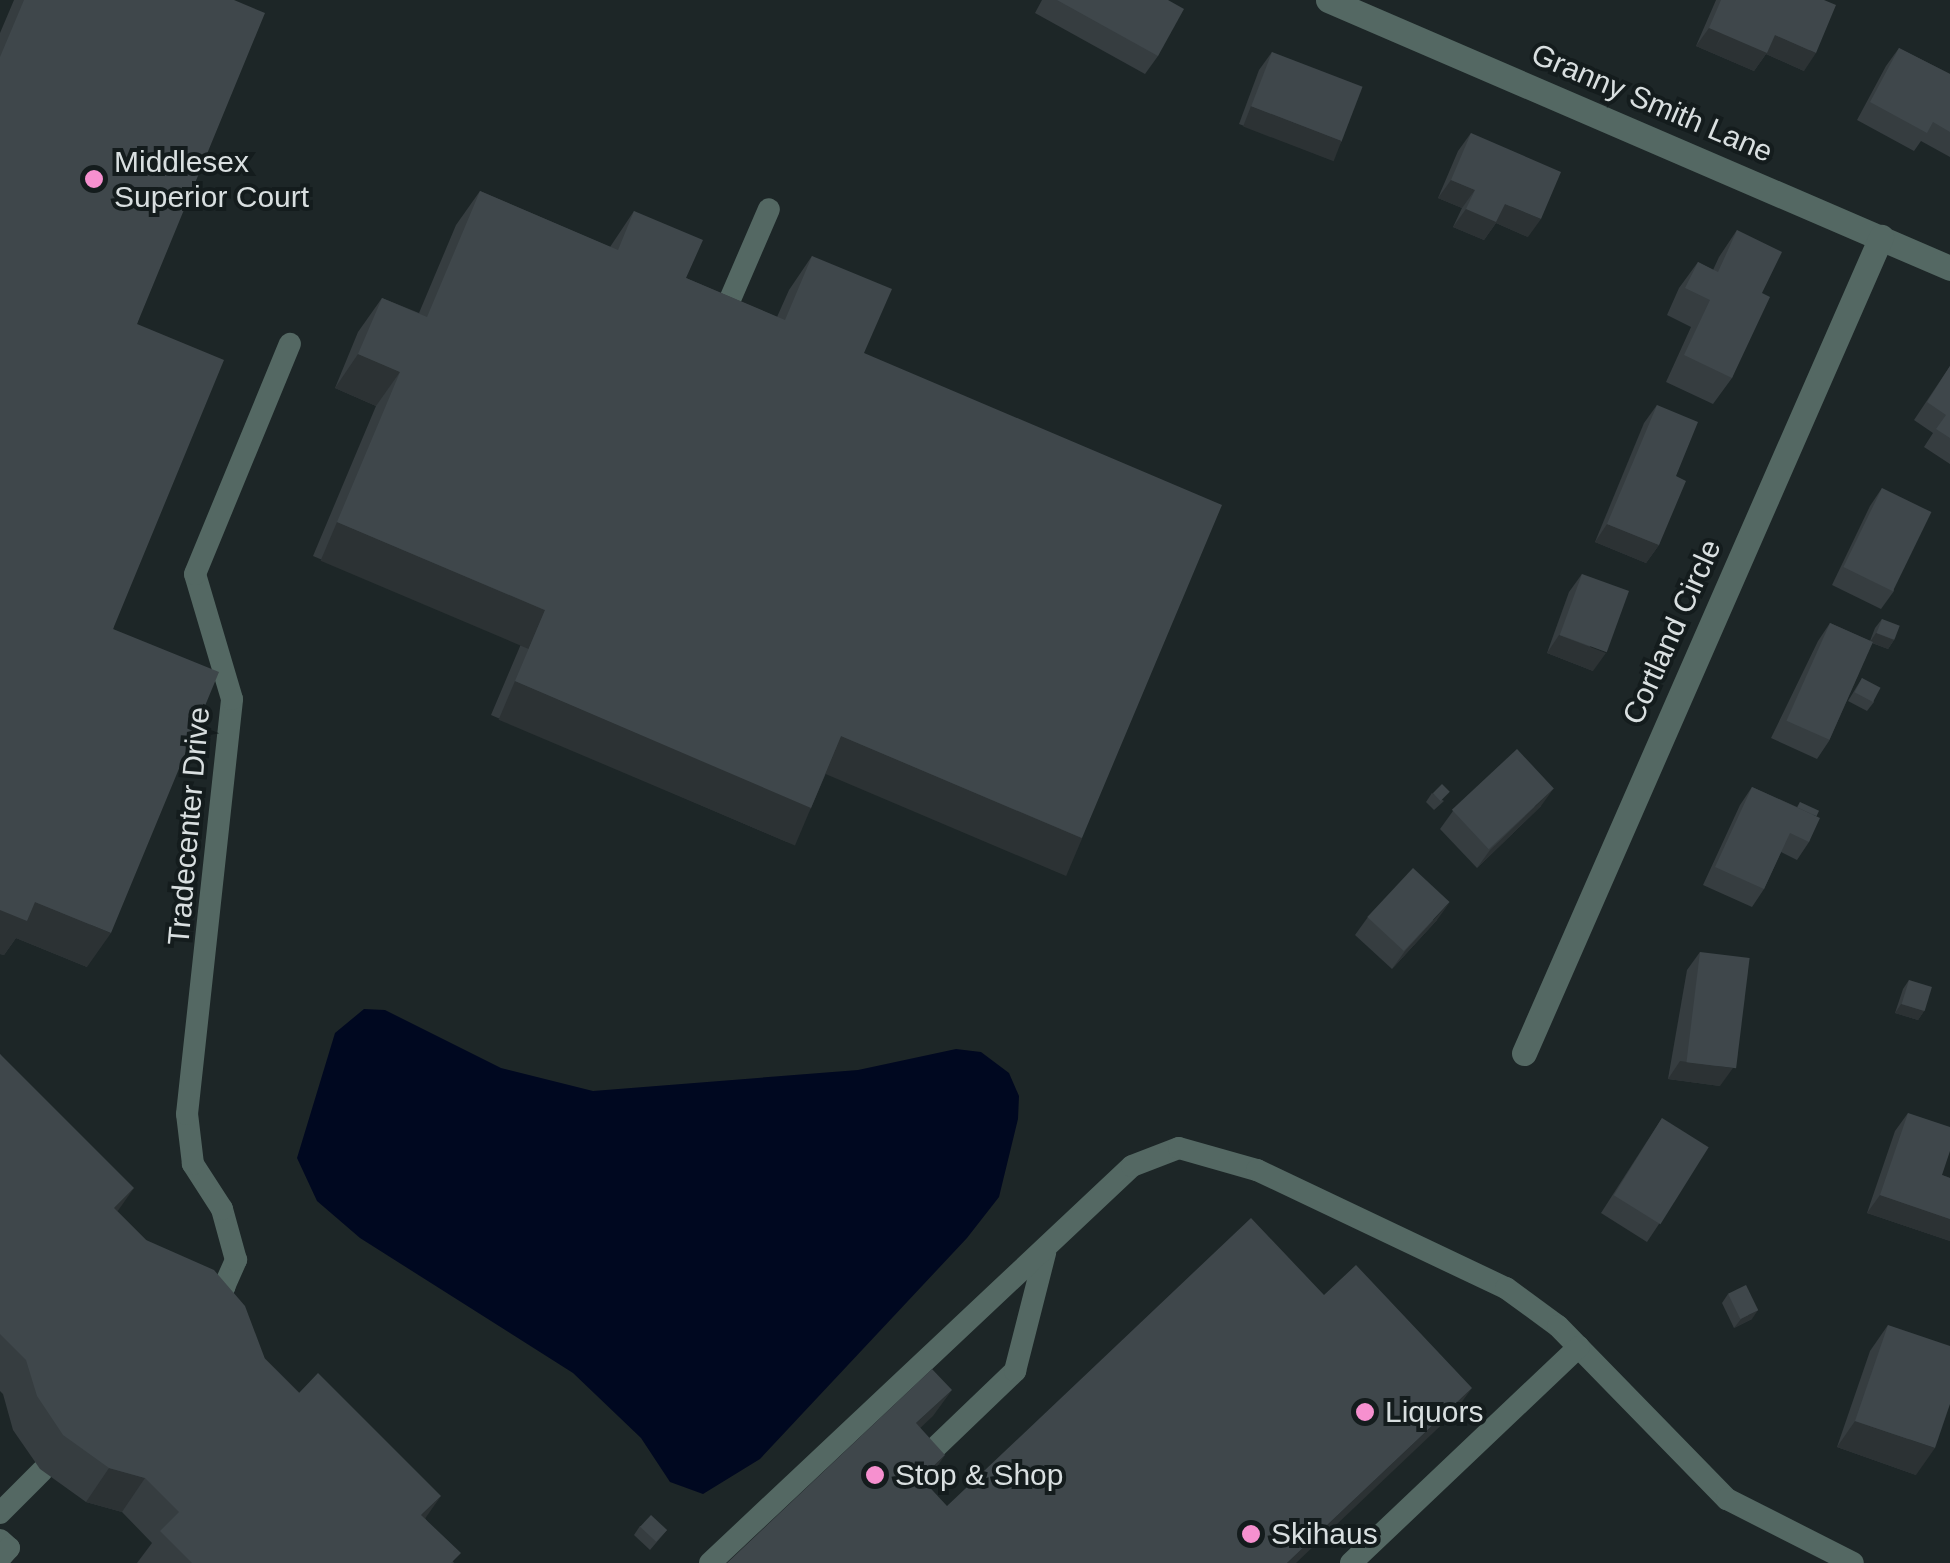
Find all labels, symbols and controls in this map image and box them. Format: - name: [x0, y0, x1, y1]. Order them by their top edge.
- street label: Granny Smith Lane: [1526, 36, 1778, 170]
- place label: Middlesex Superior Court: [114, 144, 309, 214]
- marker: Middlesex Superior Court: [83, 168, 105, 190]
- street label: Cortland Circle: [1615, 534, 1729, 730]
- street label: Tradecenter Drive: [161, 705, 217, 947]
- place label: Liquors: [1385, 1394, 1483, 1430]
- marker: Liquors: [1354, 1401, 1376, 1423]
- place label: Stop & Shop: [895, 1457, 1063, 1493]
- marker: Stop & Shop: [864, 1464, 886, 1486]
- place label: Skihaus: [1271, 1516, 1378, 1552]
- marker: Skihaus: [1240, 1523, 1262, 1545]

